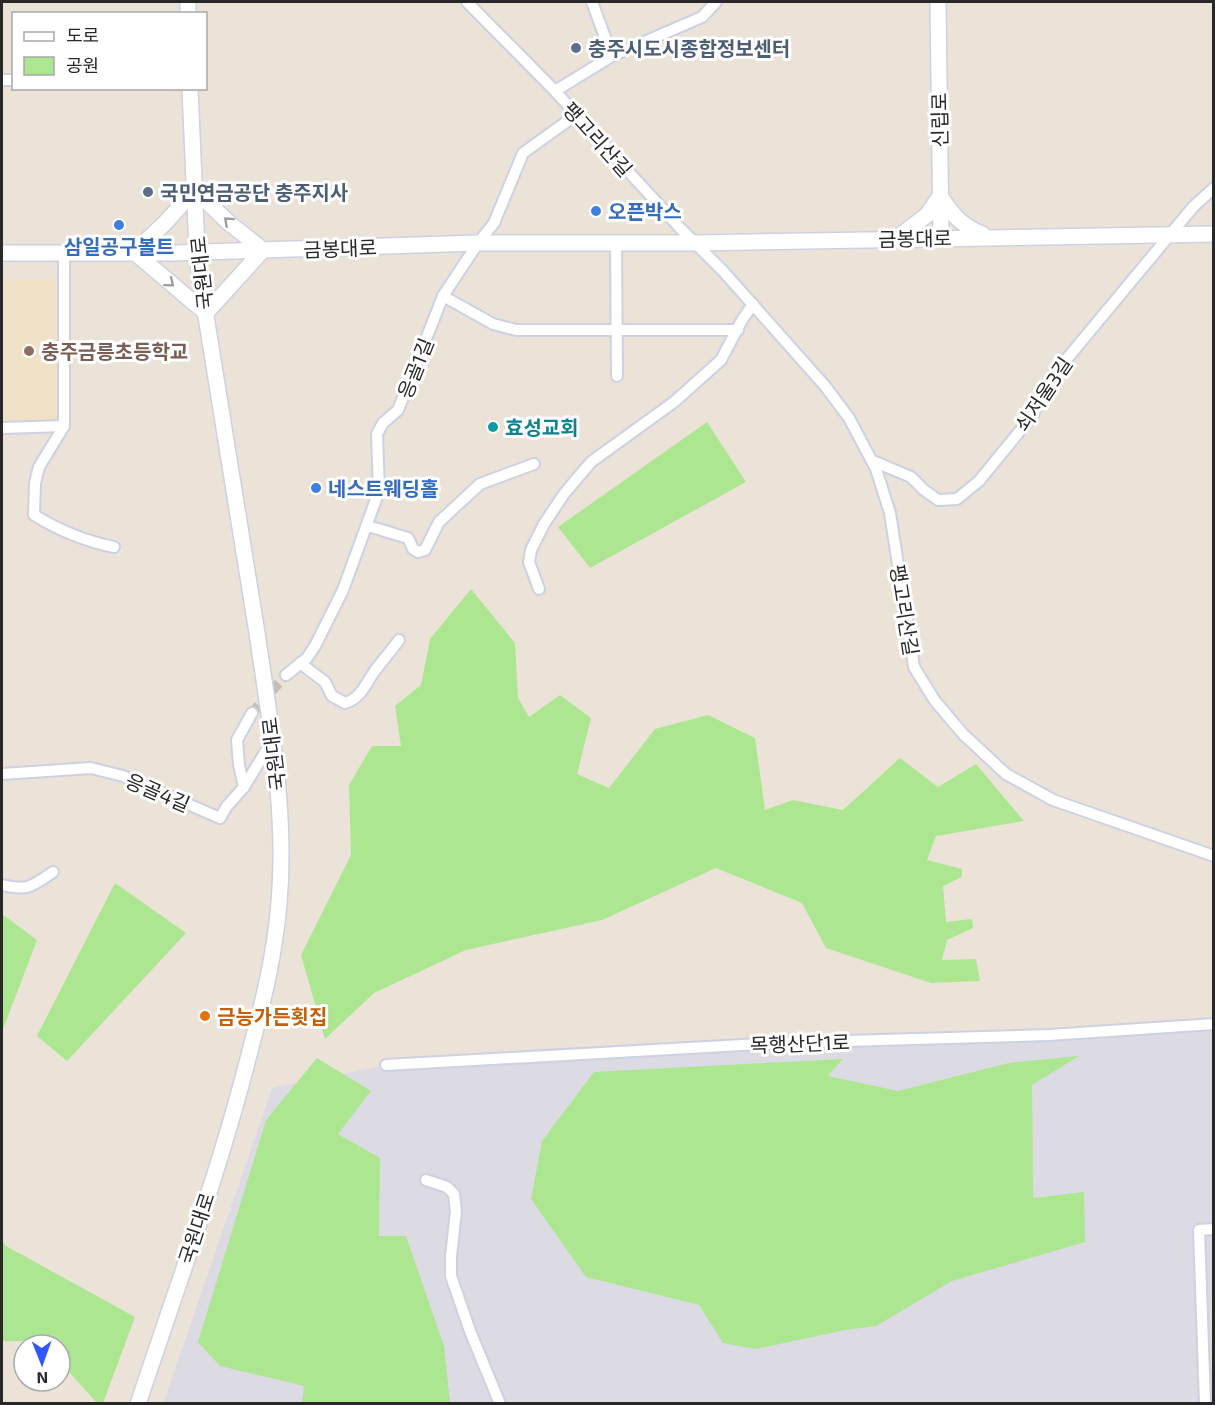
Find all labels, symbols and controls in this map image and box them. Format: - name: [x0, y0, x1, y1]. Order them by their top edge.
- legend: [12, 12, 207, 90]
- text: 도로: [66, 24, 99, 46]
- place label: 충주시도시종합정보센터: [588, 36, 790, 60]
- marker: 충주시도시종합정보센터: [569, 41, 583, 55]
- text: 공원: [66, 54, 99, 76]
- street label: 신립로: [927, 92, 951, 148]
- street label: 팽고리산길: [558, 97, 638, 181]
- place label: 국민연금공단 충주지사: [160, 180, 348, 204]
- marker: 국민연금공단 충주지사: [141, 185, 155, 199]
- place label: 오픈박스: [608, 199, 682, 223]
- marker: 오픈박스: [589, 204, 603, 218]
- one-way arrow: [224, 217, 234, 228]
- marker: 삼일공구볼트: [112, 218, 126, 232]
- street label: 금봉대로: [878, 225, 952, 251]
- place label: 삼일공구볼트: [64, 234, 174, 258]
- street label: 국원대로: [185, 235, 217, 311]
- street label: 금봉대로: [303, 235, 377, 261]
- one-way arrow: [163, 276, 174, 287]
- street label: 응골1길: [392, 334, 438, 402]
- place label: 충주금릉초등학교: [41, 339, 188, 363]
- marker: 충주금릉초등학교: [22, 344, 36, 358]
- street label: 쇠저울3길: [1009, 352, 1077, 436]
- place label: 효성교회: [505, 415, 579, 439]
- marker: 효성교회: [486, 420, 500, 434]
- place label: 네스트웨딩홀: [328, 476, 438, 500]
- marker: 네스트웨딩홀: [309, 481, 323, 495]
- street label: 팽고리산길: [886, 563, 924, 657]
- street label: 국원대로: [257, 716, 289, 792]
- street label: 응골4길: [122, 768, 194, 816]
- place label: 금능가든횟집: [217, 1004, 327, 1028]
- marker: 금능가든횟집: [198, 1009, 212, 1023]
- street label: 목행산단1로: [750, 1029, 850, 1057]
- street label: 국원대로: [173, 1189, 219, 1267]
- north arrow: [12, 1333, 72, 1393]
- text: N: [36, 1369, 48, 1388]

